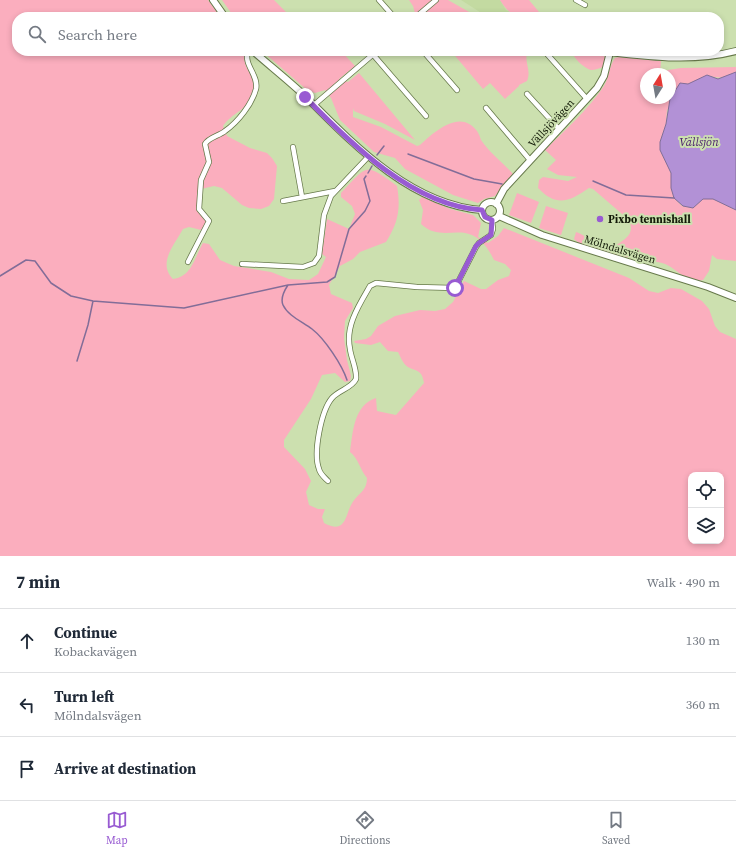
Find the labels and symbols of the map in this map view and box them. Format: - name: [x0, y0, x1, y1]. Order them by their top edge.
- north arrow: [640, 68, 676, 104]
- route end: [296, 88, 314, 106]
- street label: Vällsjövägen: [525, 95, 578, 151]
- water label: Vällsjön: [679, 134, 719, 150]
- place label: Pixbo tennishall: [608, 212, 691, 227]
- marker: Pixbo tennishall: [595, 214, 605, 224]
- street label: Mölndalsvägen: [582, 231, 658, 268]
- route start: [446, 279, 464, 297]

